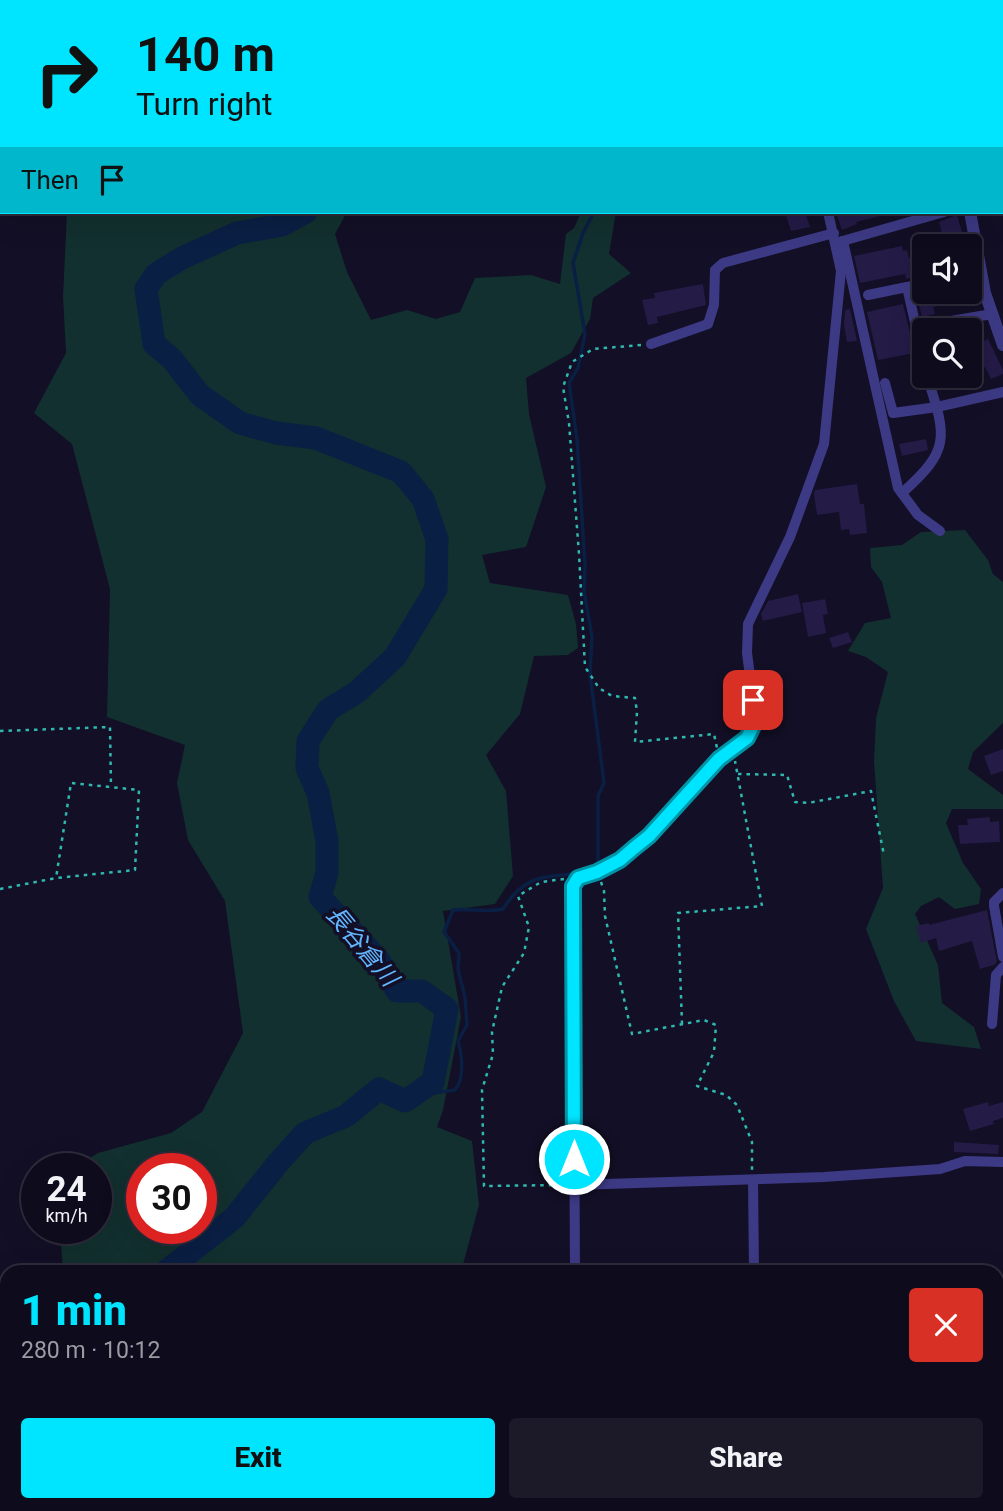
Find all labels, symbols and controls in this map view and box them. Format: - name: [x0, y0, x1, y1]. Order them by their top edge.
- text: 140 m: [136, 26, 275, 83]
- icon: right: [21, 28, 112, 119]
- text: Turn right: [136, 85, 272, 123]
- icon: arrive: [93, 161, 131, 199]
- text: Then: [21, 165, 79, 195]
- map controls: [912, 234, 982, 388]
- button: sound: [912, 234, 982, 304]
- button: search: [912, 318, 982, 388]
- pin: [723, 670, 783, 730]
- icon: arrive: [734, 681, 772, 719]
- water label: 長谷倉川: [320, 900, 406, 994]
- position arrow: [537, 1122, 611, 1196]
- speed limit sign: 30: [126, 1153, 217, 1244]
- text: 24: [46, 1169, 87, 1210]
- text: km/h: [45, 1205, 88, 1226]
- text: 1 min: [21, 1286, 127, 1335]
- button: close: [909, 1288, 983, 1362]
- text: 280 m · 10:12: [21, 1337, 160, 1364]
- button: Exit: [21, 1418, 495, 1498]
- button: Share: [509, 1418, 983, 1498]

